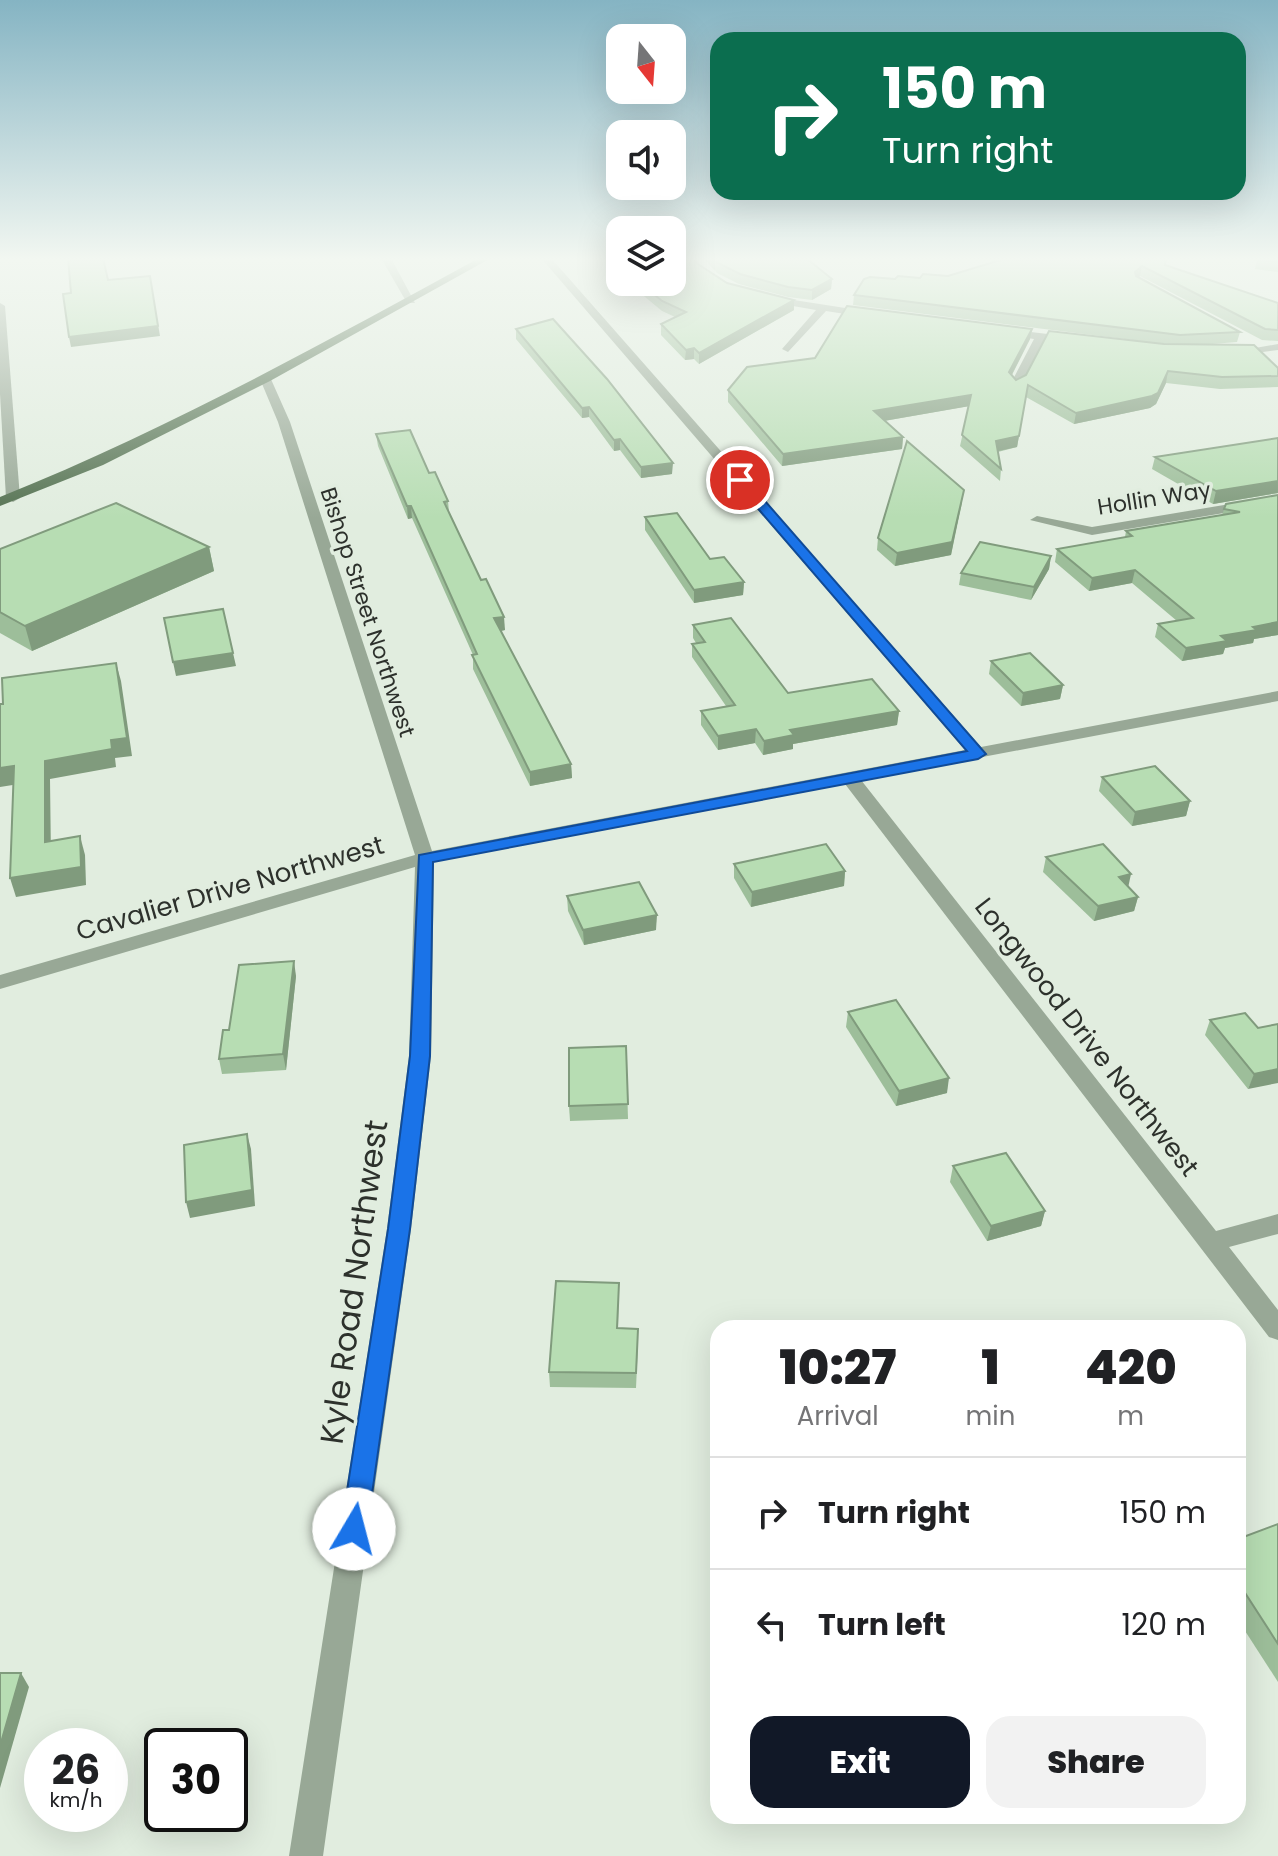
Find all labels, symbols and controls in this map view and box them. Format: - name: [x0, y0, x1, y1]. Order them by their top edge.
- north arrow: [606, 24, 686, 104]
- map controls: [606, 24, 686, 296]
- text: 150 m: [882, 49, 1047, 128]
- icon: right: [750, 64, 854, 168]
- button: sound: [606, 120, 686, 200]
- text: Turn right: [882, 125, 1053, 176]
- button: layers: [606, 216, 686, 296]
- pin: [706, 446, 774, 514]
- icon: arrive: [718, 458, 762, 502]
- street label: Hollin Way: [1095, 474, 1214, 523]
- street label: Bishop Street Northwest: [313, 483, 423, 741]
- street label: Cavalier Drive Northwest: [72, 827, 388, 949]
- street label: Longwood Drive Northwest: [967, 890, 1207, 1184]
- street label: Kyle Road Northwest: [308, 1117, 399, 1447]
- text: 10:27: [779, 1334, 896, 1401]
- text: 1: [981, 1334, 1000, 1401]
- text: 420: [1085, 1334, 1177, 1401]
- text: Arrival: [797, 1398, 879, 1434]
- text: min: [966, 1398, 1015, 1434]
- text: m: [1117, 1398, 1144, 1434]
- position arrow: [312, 1487, 396, 1571]
- icon: right: [750, 1491, 794, 1535]
- text: Turn right: [818, 1491, 970, 1534]
- text: 150 m: [1120, 1491, 1206, 1534]
- icon: left: [750, 1603, 794, 1647]
- text: Turn left: [818, 1603, 946, 1646]
- text: 120 m: [1121, 1603, 1206, 1646]
- button: Exit: [750, 1716, 970, 1808]
- button: Share: [986, 1716, 1206, 1808]
- speed limit sign: 30: [144, 1728, 248, 1832]
- text: 26: [52, 1742, 100, 1798]
- text: km/h: [49, 1786, 103, 1814]

